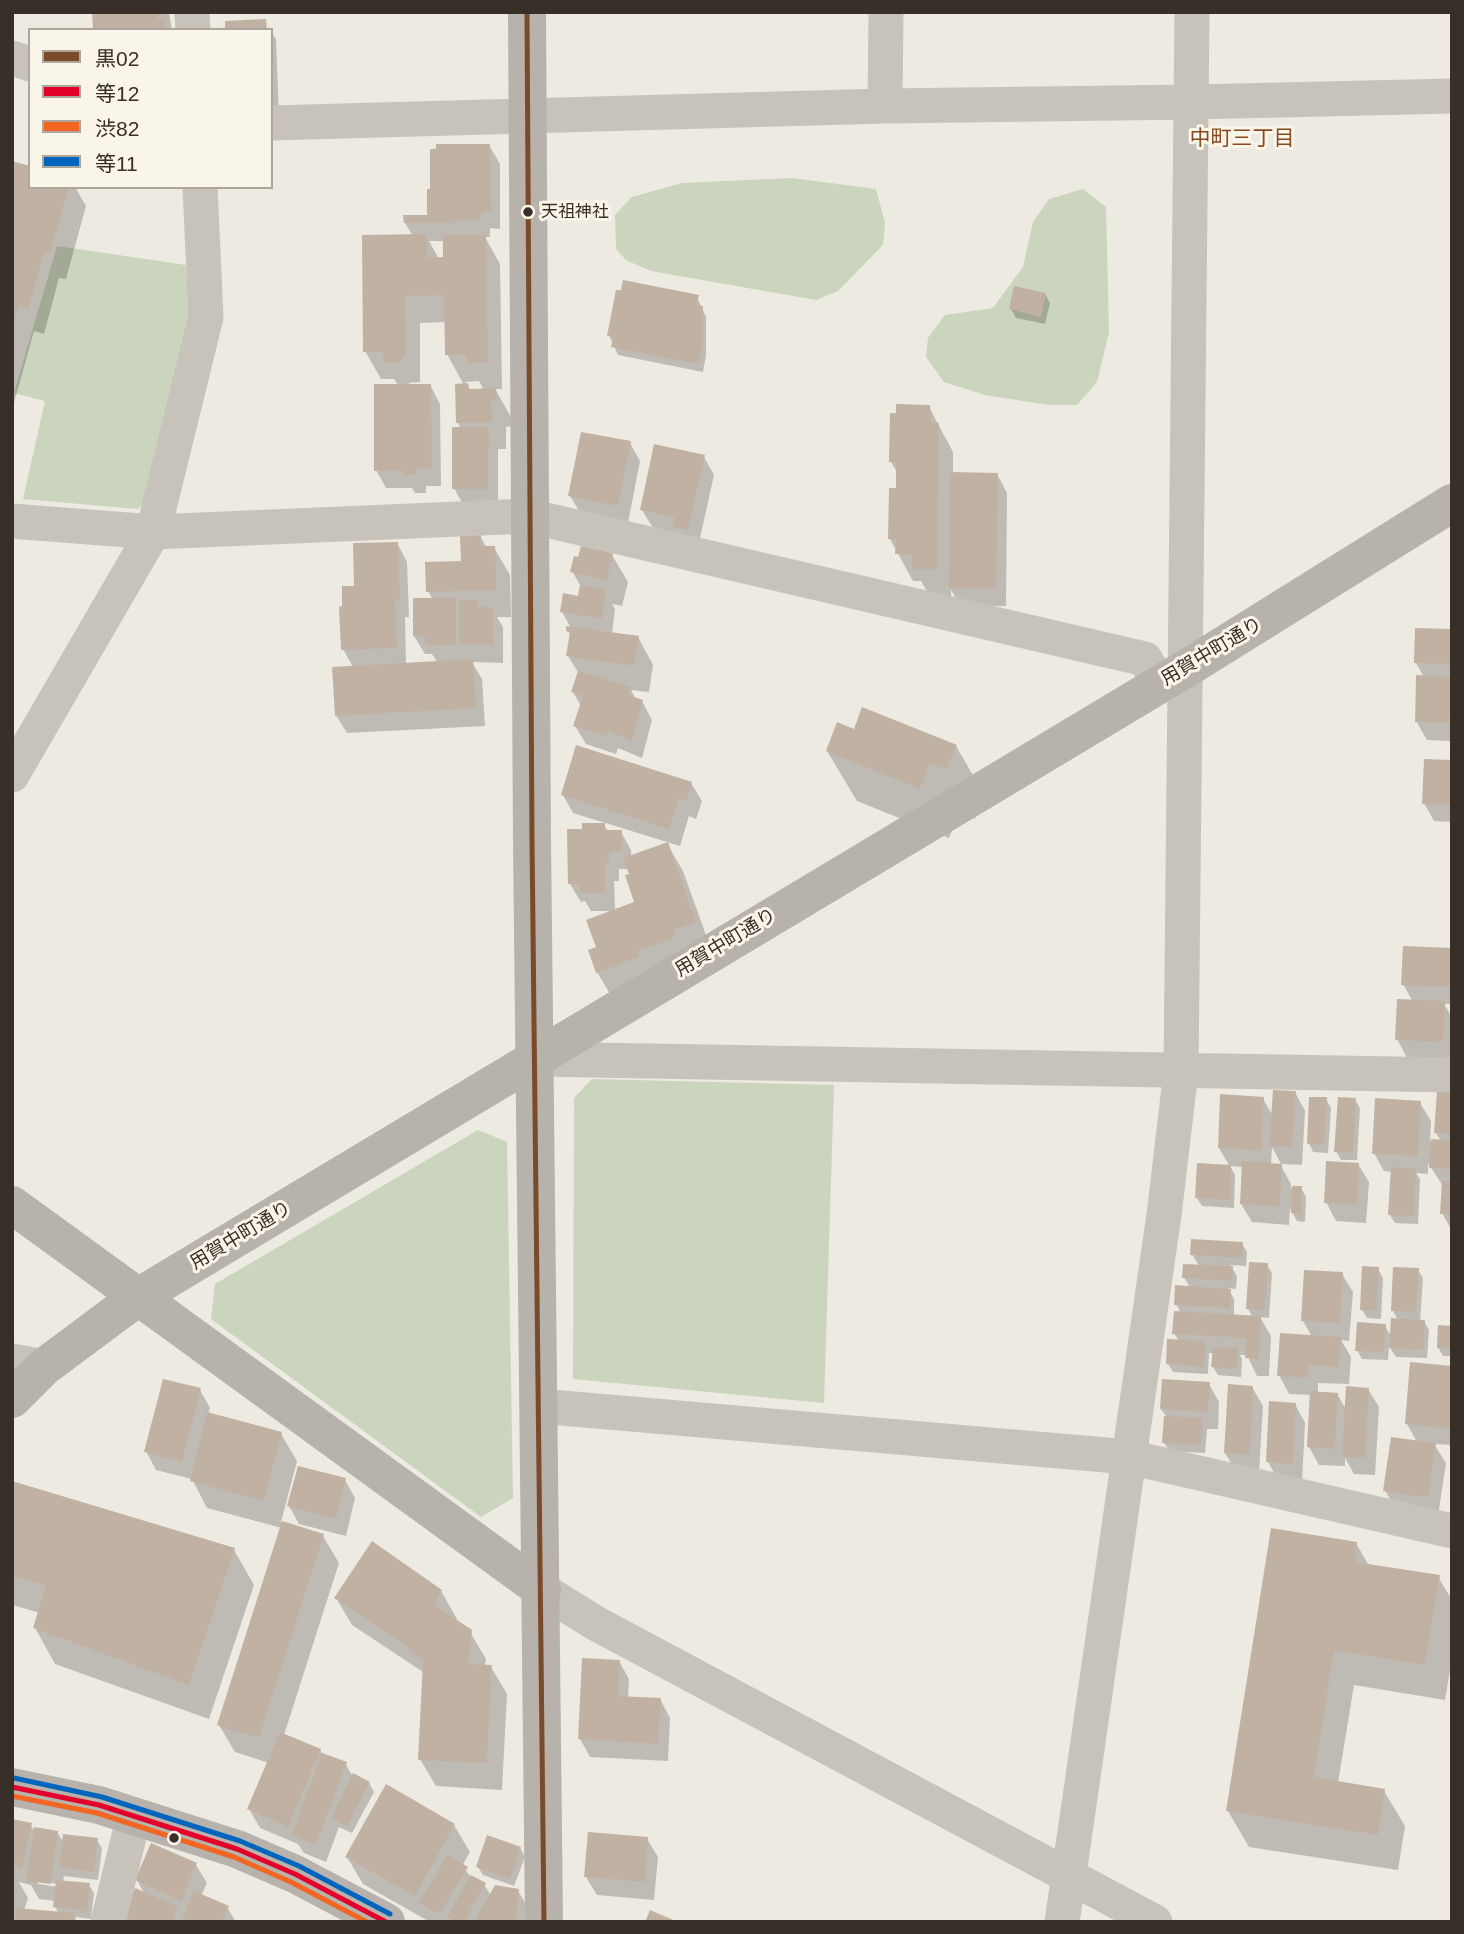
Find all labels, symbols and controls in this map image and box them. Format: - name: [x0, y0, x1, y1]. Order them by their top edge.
- legend: [28, 28, 273, 189]
- text: 黒02: [95, 47, 139, 70]
- text: 等12: [95, 82, 139, 105]
- text: 渋82: [95, 117, 139, 140]
- district label: 中町三丁目: [1190, 126, 1294, 152]
- text: 等11: [95, 152, 138, 175]
- place label: 天祖神社: [541, 202, 609, 222]
- marker: 天祖神社: [521, 205, 535, 219]
- street label: 用賀中町通り: [1157, 613, 1267, 691]
- street label: 用賀中町通り: [671, 904, 781, 982]
- street label: 用賀中町通り: [186, 1197, 296, 1275]
- unlabelled marker: [167, 1831, 181, 1845]

